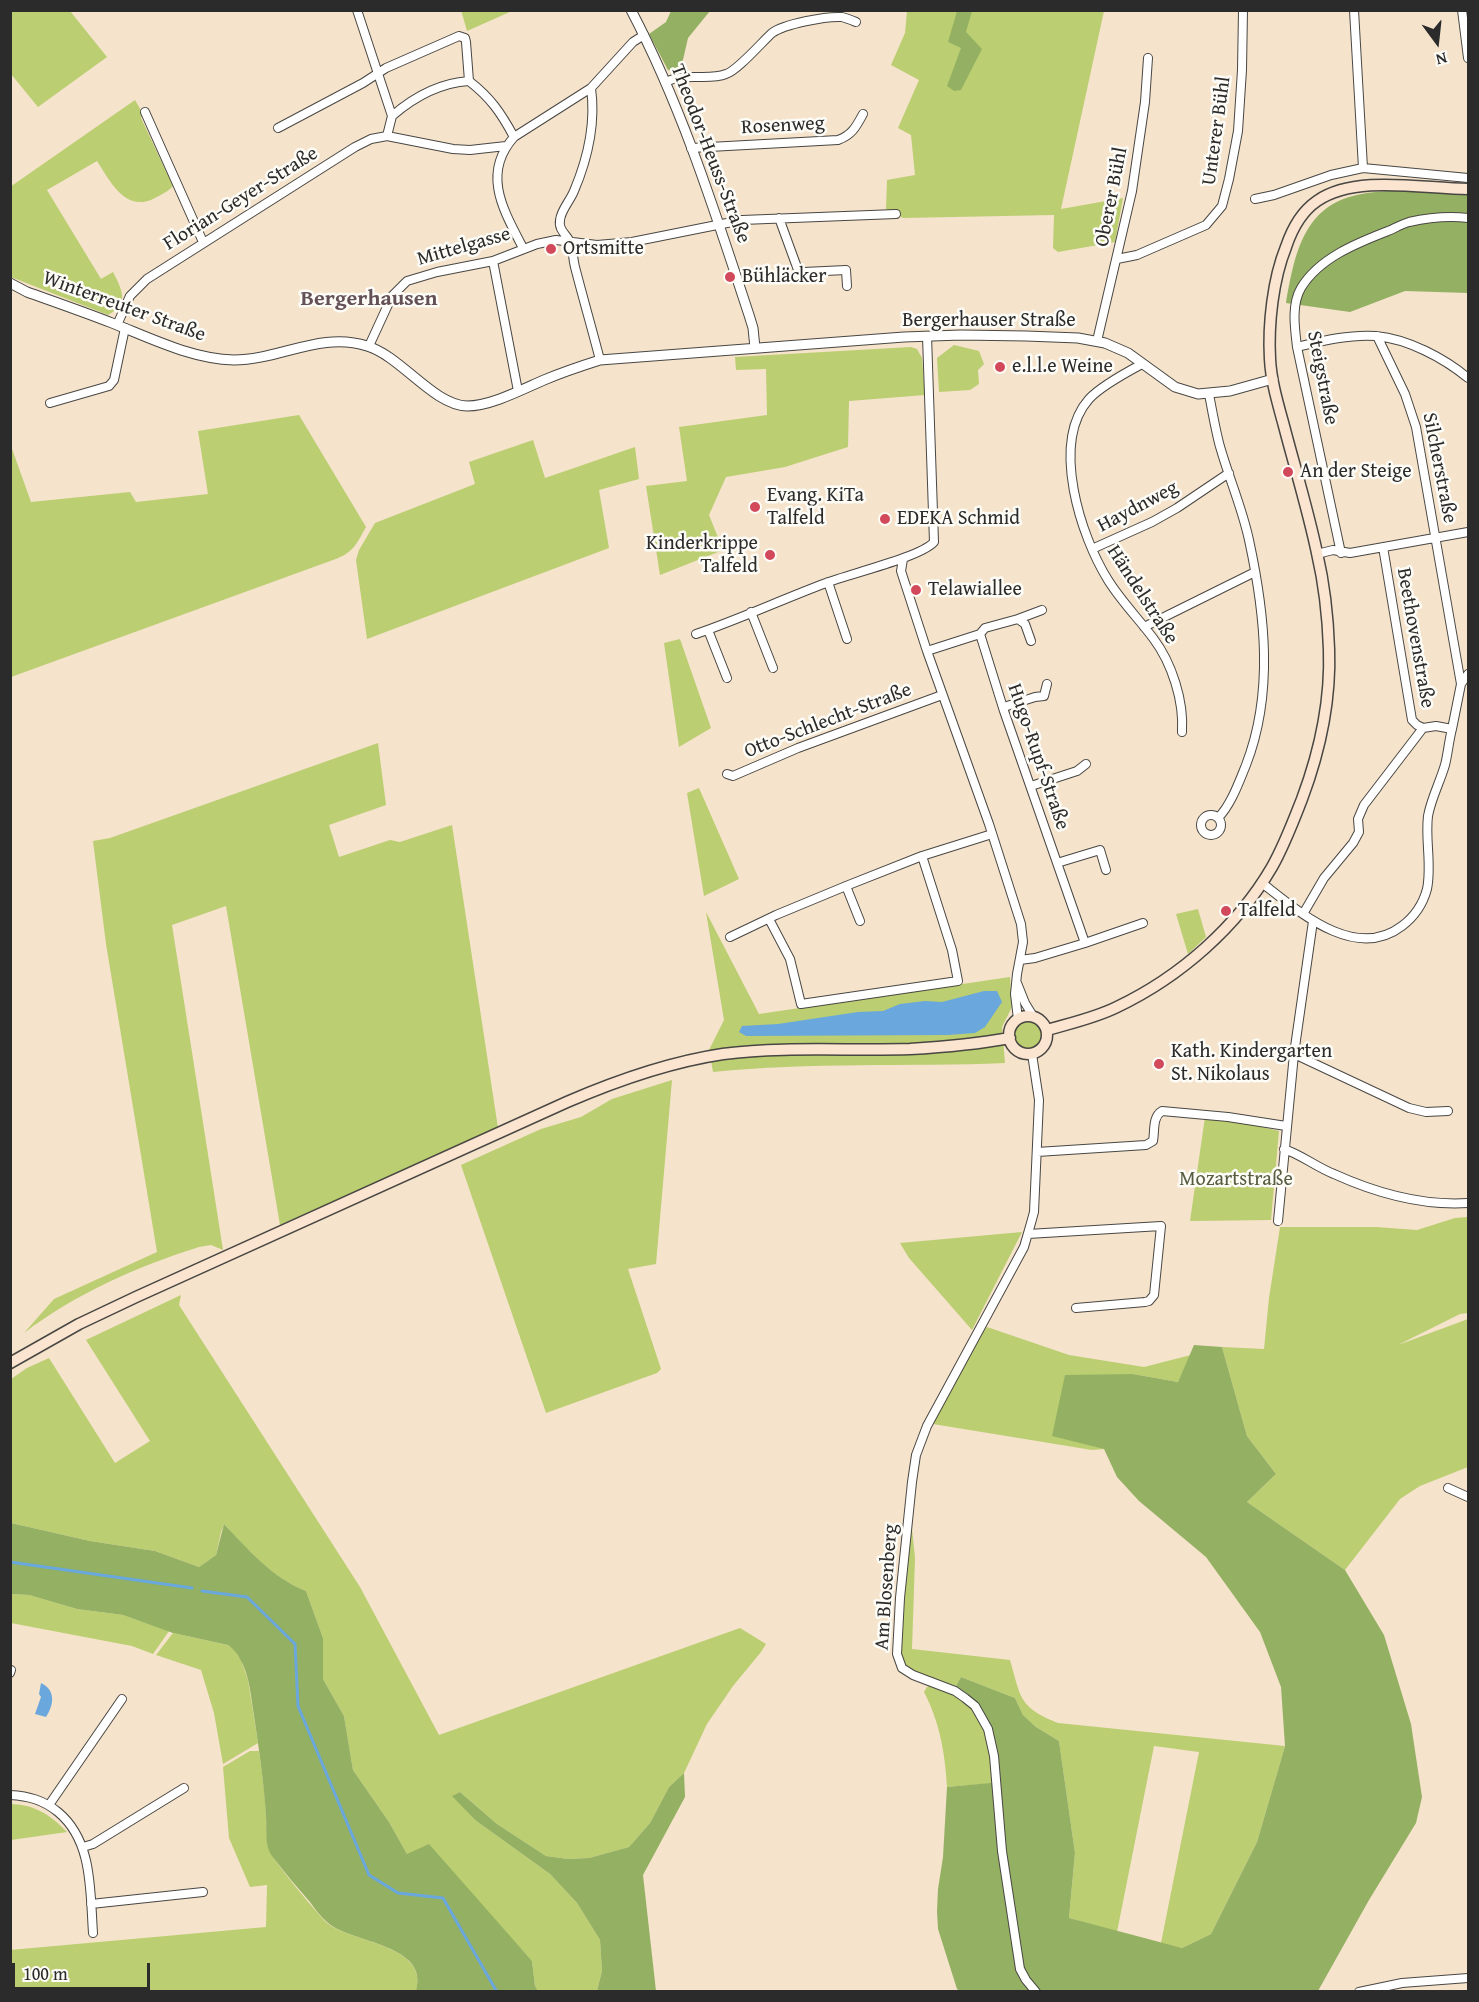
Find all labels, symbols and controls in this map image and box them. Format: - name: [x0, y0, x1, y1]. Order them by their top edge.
- north arrow: [1407, 12, 1467, 72]
- text: N: [1433, 46, 1450, 72]
- street label: Theodor-Heuss-Straße: [665, 61, 755, 247]
- street label: Unterer Bühl: [1197, 75, 1237, 187]
- street label: Rosenweg: [741, 112, 825, 140]
- street label: Florian-Geyer-Straße: [159, 142, 323, 256]
- street label: Oberer Bühl: [1091, 145, 1133, 249]
- street label: Mittelgasse: [415, 222, 513, 272]
- place label: Ortsmitte: [563, 237, 644, 261]
- marker: Ortsmitte: [544, 242, 558, 256]
- place label: Bühläcker: [742, 265, 826, 289]
- street label: Winterreuter Straße: [39, 266, 209, 348]
- marker: Bühläcker: [723, 270, 737, 284]
- district label: Bergerhausen: [300, 286, 438, 312]
- street label: Bergerhauser Straße: [902, 309, 1076, 333]
- street label: Steigstraße: [1301, 329, 1343, 427]
- place label: e.l.l.e Weine: [1012, 355, 1113, 379]
- marker: e.l.l.e Weine: [993, 360, 1007, 374]
- street label: Silcherstraße: [1417, 411, 1461, 525]
- place label: An der Steige: [1300, 460, 1412, 484]
- marker: An der Steige: [1281, 465, 1295, 479]
- street label: Haydnweg: [1094, 476, 1182, 538]
- place label: Evang. KiTa Talfeld: [767, 484, 864, 531]
- marker: Evang. KiTa Talfeld: [748, 500, 762, 514]
- place label: EDEKA Schmid: [897, 507, 1020, 531]
- marker: EDEKA Schmid: [878, 512, 892, 526]
- place label: Kinderkrippe Talfeld: [646, 532, 758, 579]
- street label: Händelstraße: [1101, 541, 1183, 649]
- marker: Kinderkrippe Talfeld: [763, 548, 777, 562]
- street label: Beethovenstraße: [1391, 566, 1439, 710]
- place label: Telawiallee: [928, 578, 1022, 602]
- marker: Telawiallee: [909, 583, 923, 597]
- street label: Otto-Schlecht-Straße: [741, 678, 915, 764]
- street label: Hugo-Rupf-Straße: [1002, 681, 1074, 833]
- place label: Talfeld: [1238, 899, 1296, 923]
- marker: Talfeld: [1219, 904, 1233, 918]
- place label: Kath. Kindergarten St. Nikolaus: [1171, 1040, 1332, 1087]
- marker: Kath. Kindergarten St. Nikolaus: [1152, 1057, 1166, 1071]
- park label: Mozartstraße: [1179, 1168, 1293, 1192]
- street label: Am Blosenberg: [871, 1523, 903, 1651]
- scale bar: [15, 1951, 153, 1989]
- text: 100 m: [23, 1960, 68, 1987]

